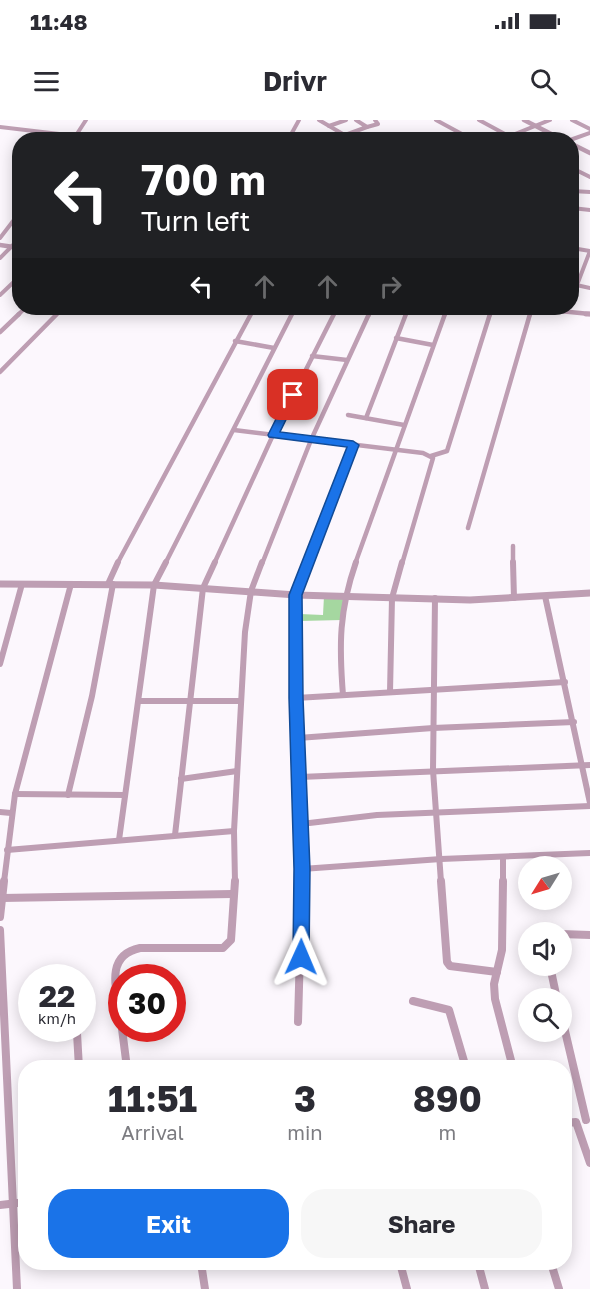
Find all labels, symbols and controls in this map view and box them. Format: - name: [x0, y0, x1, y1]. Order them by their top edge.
- text: 11:48: [30, 8, 88, 35]
- icon: menu: [30, 65, 63, 98]
- text: Drivr: [263, 65, 327, 97]
- icon: search: [527, 65, 560, 98]
- text: 700 m: [141, 154, 266, 204]
- icon: left: [42, 156, 120, 234]
- text: Turn left: [141, 205, 250, 237]
- icon: left: [185, 270, 218, 303]
- icon: ahead: [248, 270, 281, 303]
- icon: ahead: [311, 270, 344, 303]
- icon: right: [374, 270, 407, 303]
- pin: [267, 369, 318, 420]
- icon: arrive: [276, 378, 309, 411]
- north arrow: [518, 856, 572, 910]
- map controls: [518, 856, 572, 1042]
- button: sound: [518, 922, 572, 976]
- position arrow: [269, 925, 333, 989]
- speed limit sign: 30: [108, 964, 186, 1042]
- text: 22: [39, 978, 75, 1014]
- button: search: [518, 988, 572, 1042]
- text: km/h: [38, 1009, 76, 1027]
- text: 11:51: [108, 1077, 197, 1120]
- text: 3: [294, 1077, 316, 1120]
- text: 890: [413, 1077, 482, 1120]
- text: Arrival: [121, 1120, 184, 1144]
- text: min: [287, 1120, 323, 1144]
- text: m: [438, 1120, 456, 1144]
- button: Exit: [48, 1189, 289, 1258]
- button: Share: [301, 1189, 542, 1258]

